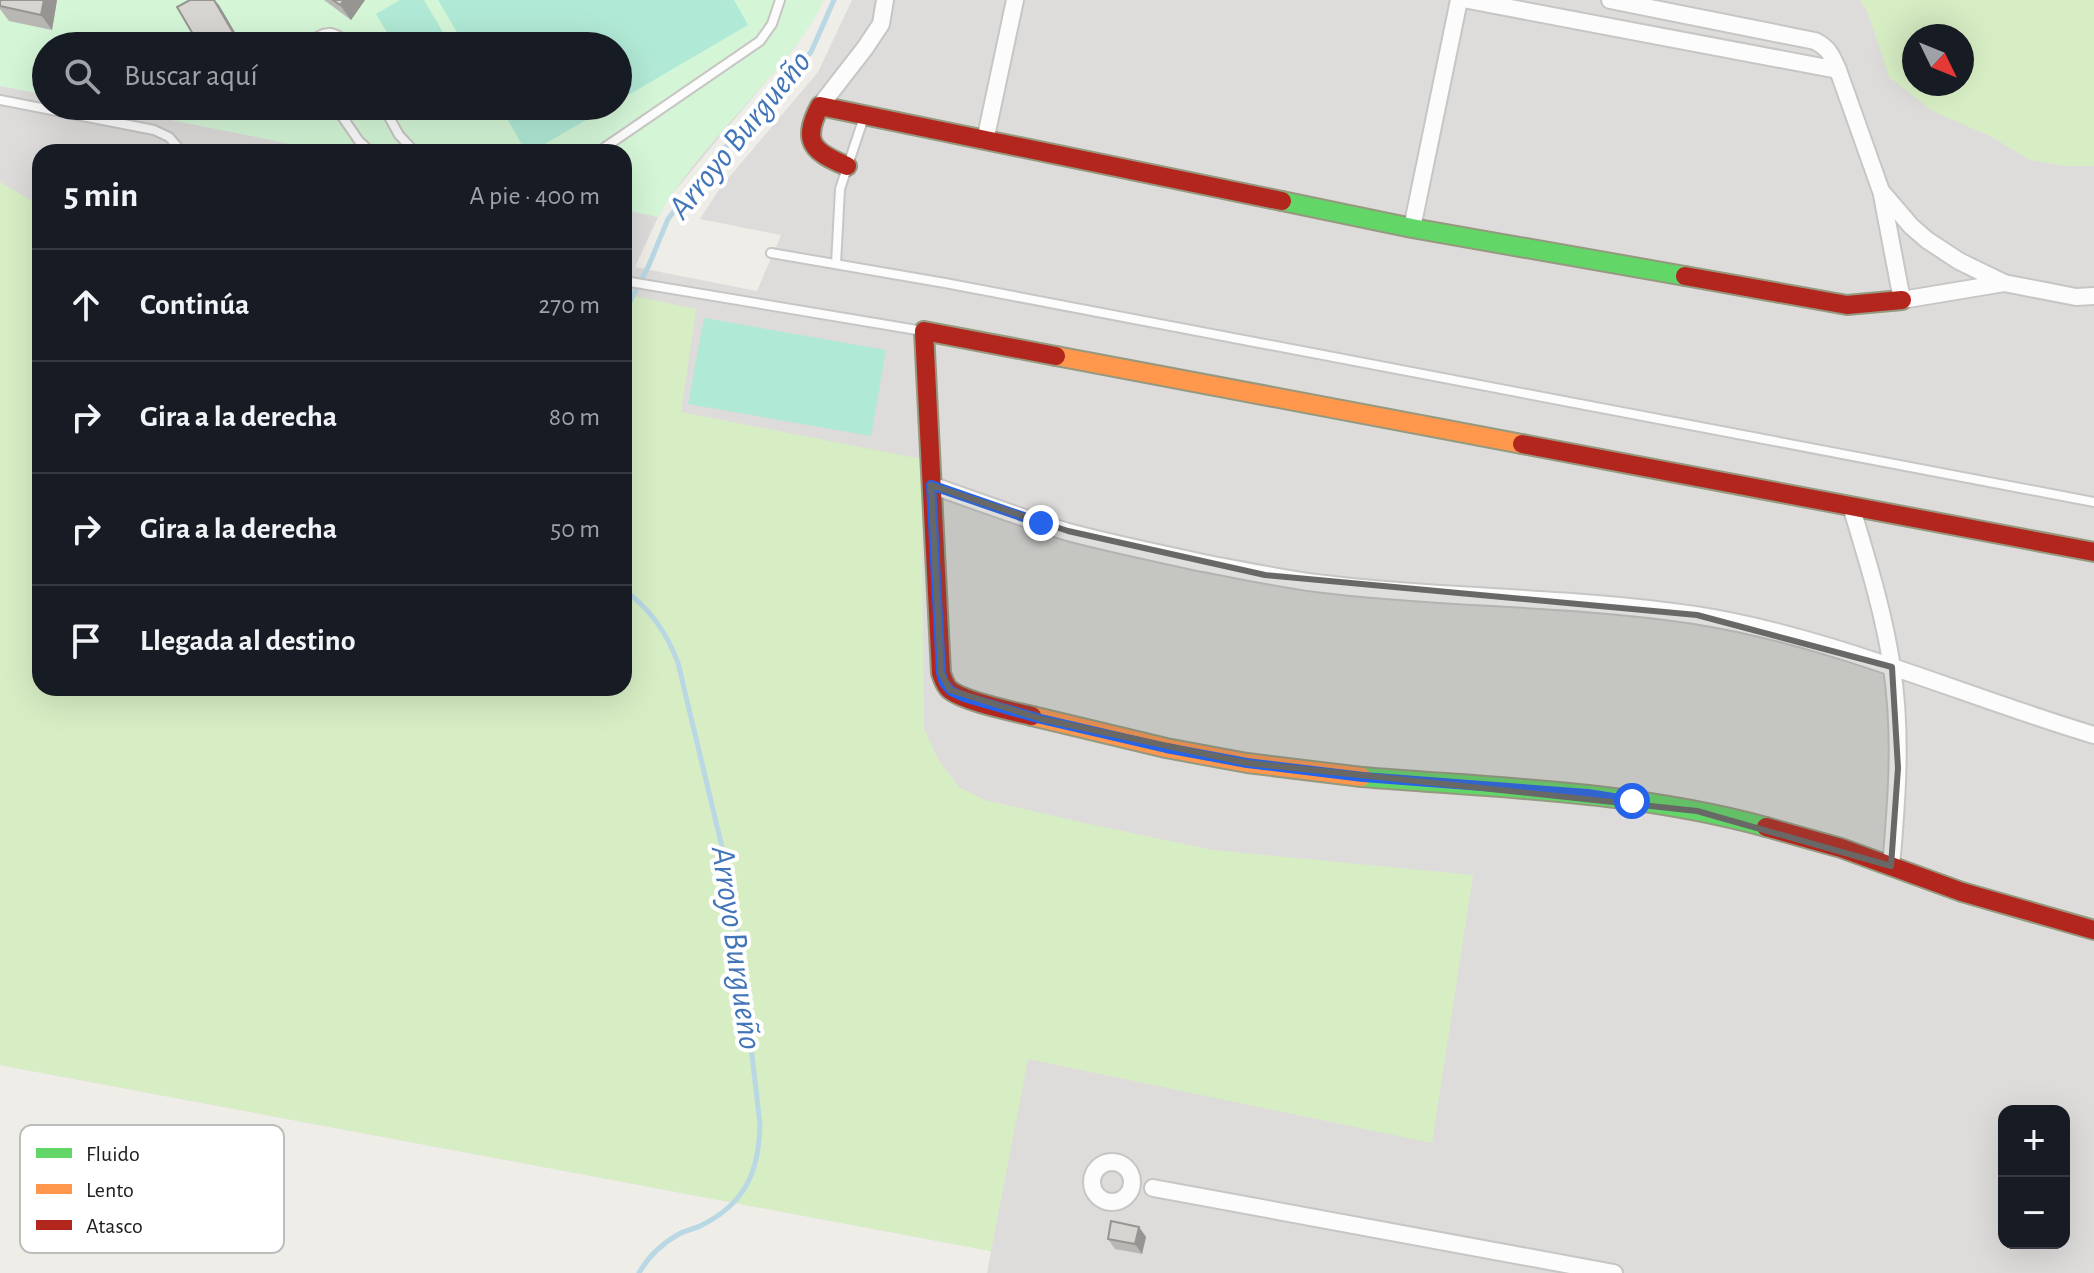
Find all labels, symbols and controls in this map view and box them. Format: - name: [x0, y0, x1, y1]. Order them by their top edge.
- north arrow: [1902, 24, 1974, 96]
- search box: [32, 32, 632, 120]
- water label: Arroyo Burgueño: [662, 45, 818, 226]
- icon: search: [60, 54, 104, 98]
- text: Buscar aquí: [124, 61, 258, 91]
- text: 5 min: [64, 179, 138, 213]
- text: A pie · 400 m: [470, 183, 600, 209]
- icon: ahead: [64, 283, 108, 327]
- text: Continúa: [140, 290, 249, 320]
- text: 270 m: [539, 292, 600, 318]
- icon: right: [64, 395, 108, 439]
- text: Gira a la derecha: [140, 402, 337, 432]
- text: 80 m: [549, 404, 600, 430]
- route end: [1023, 505, 1059, 541]
- icon: right: [64, 507, 108, 551]
- text: Gira a la derecha: [140, 514, 337, 544]
- text: 50 m: [550, 516, 600, 542]
- icon: arrive: [64, 619, 108, 663]
- text: Llegada al destino: [140, 626, 356, 656]
- route start: [1614, 783, 1650, 819]
- water label: Arroyo Burgueño: [705, 843, 767, 1052]
- map controls: [1998, 1105, 2070, 1249]
- button: +: [1998, 1105, 2070, 1177]
- legend: [20, 1125, 284, 1253]
- text: Fluido: [86, 1143, 140, 1165]
- button: −: [1998, 1177, 2070, 1249]
- text: Lento: [86, 1179, 134, 1201]
- text: Atasco: [86, 1215, 143, 1237]

